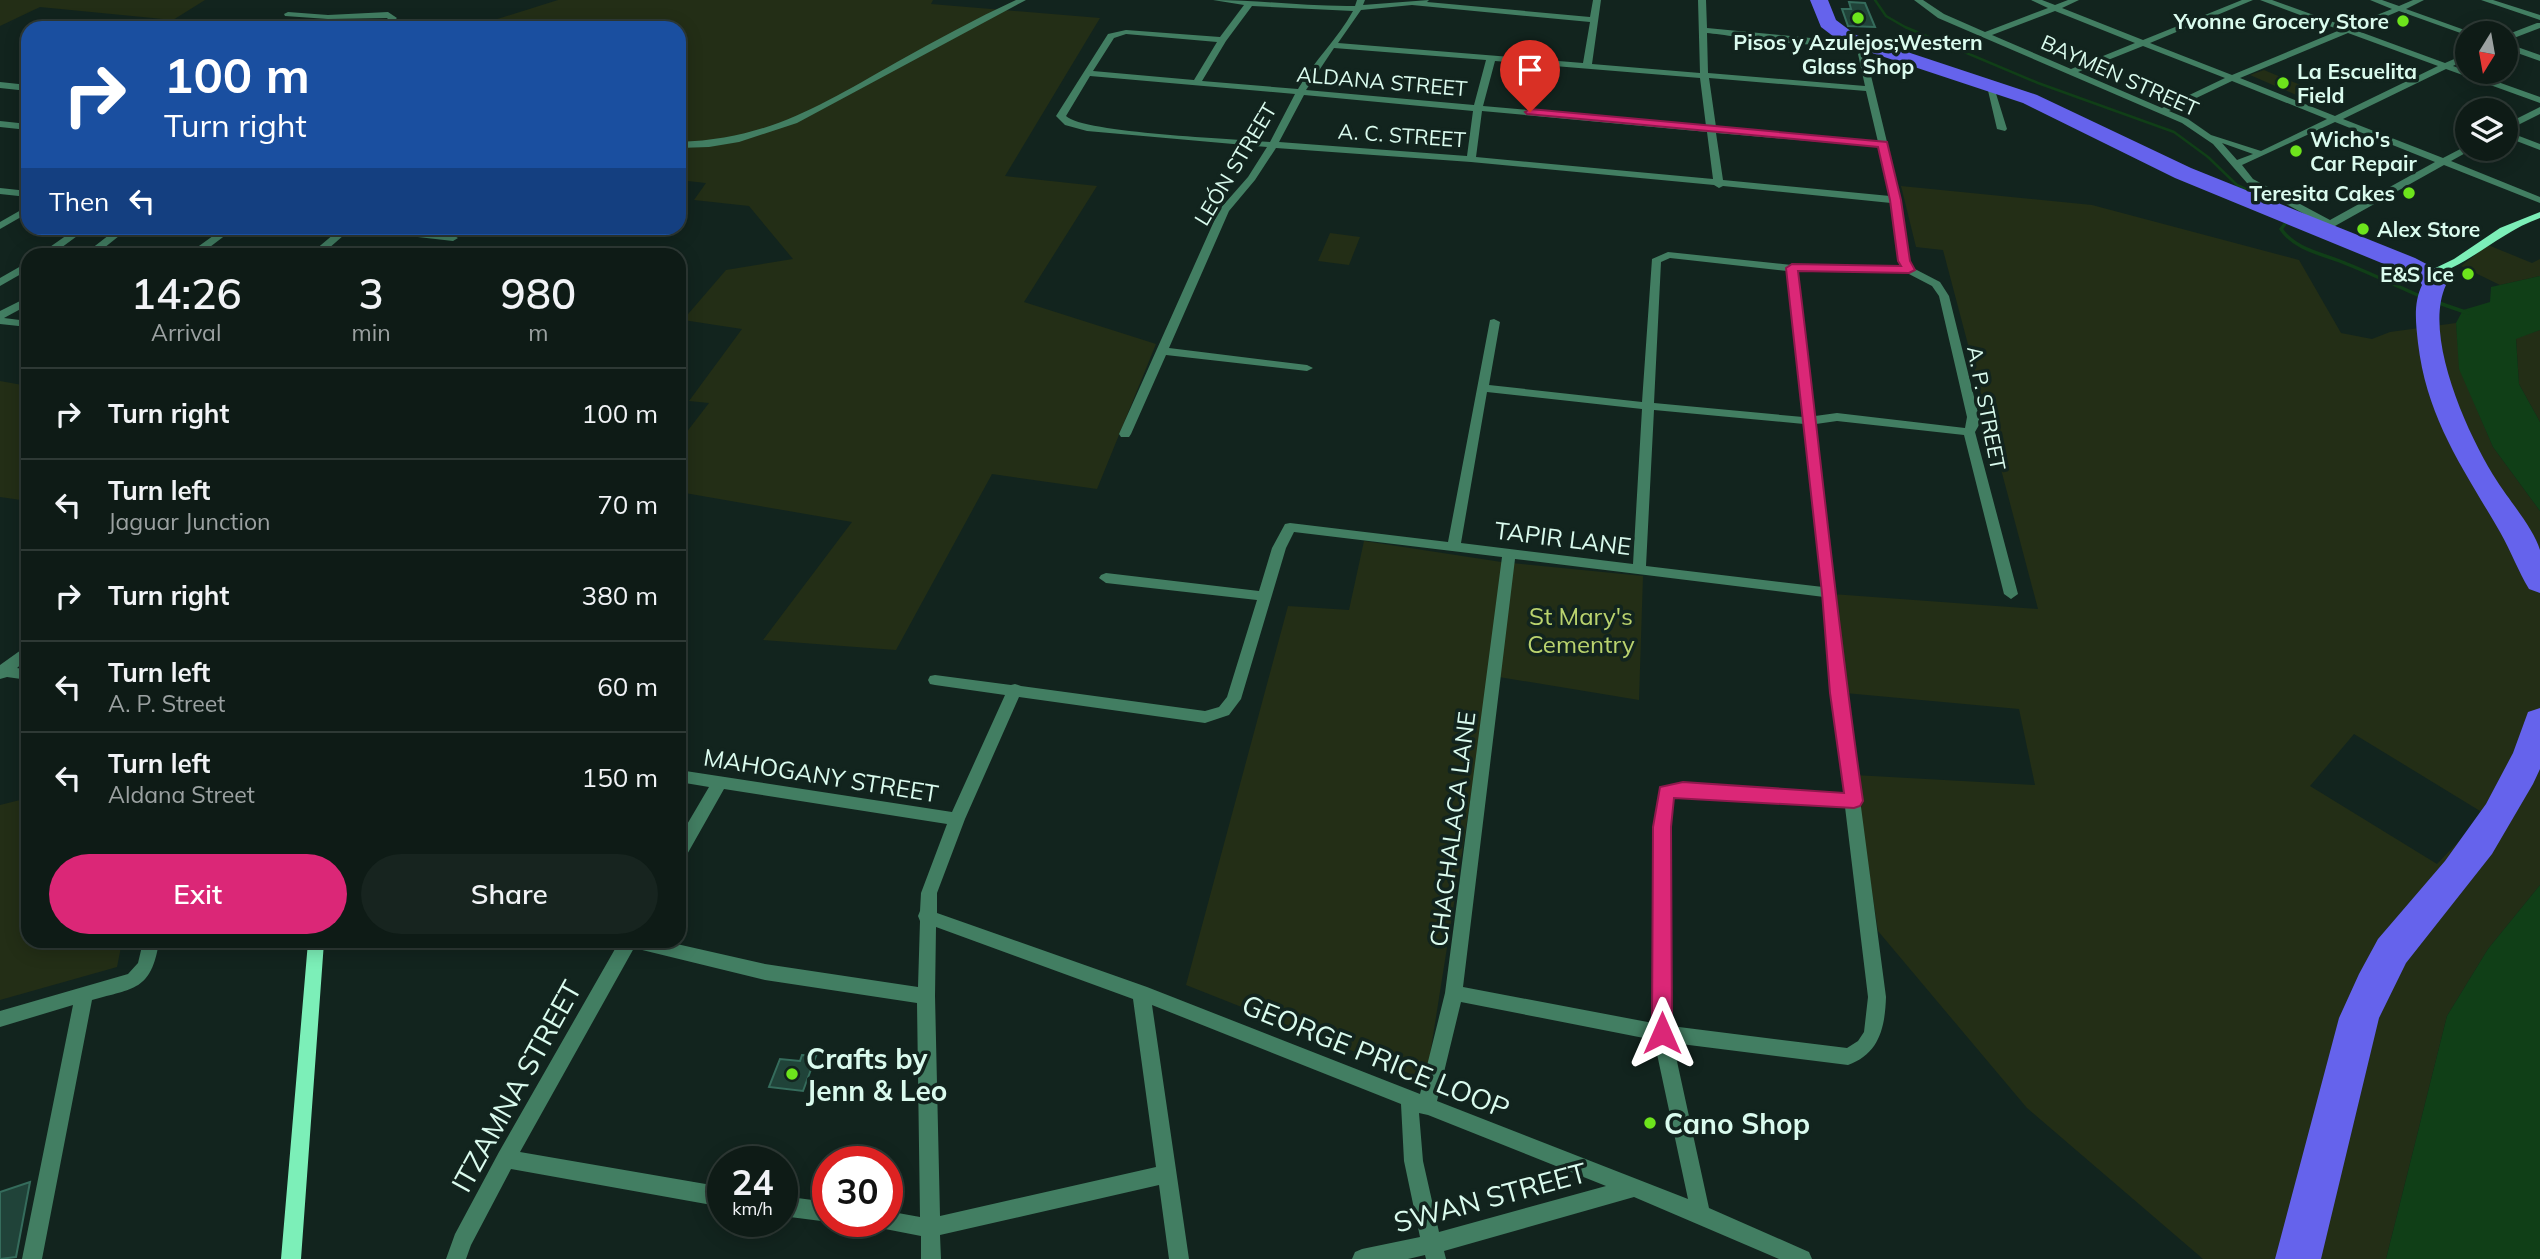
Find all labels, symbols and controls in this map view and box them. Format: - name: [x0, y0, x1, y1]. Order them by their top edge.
- place label: Yvonne Grocery Store: [2173, 8, 2389, 34]
- marker: Pisos y Azulejos;Western Glass Shop: [1850, 10, 1866, 26]
- marker: Yvonne Grocery Store: [2395, 13, 2411, 29]
- north arrow: [2455, 21, 2518, 84]
- map controls: [2455, 21, 2518, 161]
- place label: Pisos y Azulejos;Western Glass Shop: [1733, 29, 1983, 79]
- street label: BAYMEN STREET: [2037, 29, 2203, 122]
- pin: [1500, 40, 1560, 112]
- text: 100 m: [164, 44, 310, 105]
- icon: right: [49, 49, 140, 140]
- icon: arrive: [1511, 51, 1549, 89]
- place label: La Escuelita Field: [2297, 58, 2417, 108]
- street label: ALDANA STREET: [1295, 61, 1469, 101]
- marker: La Escuelita Field: [2275, 75, 2291, 91]
- street label: LEÓN STREET: [1188, 98, 1282, 230]
- button: layers: [2455, 98, 2518, 161]
- text: Turn right: [164, 105, 307, 145]
- street label: A. C. STREET: [1337, 118, 1467, 152]
- place label: Wicho's Car Repair: [2310, 126, 2418, 176]
- marker: Wicho's Car Repair: [2288, 143, 2304, 159]
- place label: Teresita Cakes: [2249, 180, 2395, 206]
- icon: left: [123, 182, 161, 220]
- text: Then: [49, 185, 109, 218]
- marker: Teresita Cakes: [2401, 185, 2417, 201]
- place label: Alex Store: [2377, 216, 2480, 242]
- marker: Alex Store: [2355, 221, 2371, 237]
- place label: E&S Ice: [2380, 261, 2454, 287]
- marker: E&S Ice: [2460, 266, 2476, 282]
- text: 14:26: [131, 267, 242, 320]
- text: 3: [358, 267, 384, 320]
- text: 980: [501, 267, 576, 320]
- text: Arrival: [151, 318, 221, 347]
- text: min: [351, 318, 391, 347]
- text: m: [528, 318, 548, 347]
- street label: A. P. STREET: [1962, 344, 2012, 473]
- icon: right: [49, 395, 87, 433]
- text: Turn right: [108, 397, 229, 430]
- text: 100 m: [582, 397, 658, 430]
- text: Turn left: [108, 474, 210, 507]
- icon: left: [49, 486, 87, 524]
- text: 70 m: [597, 488, 658, 521]
- text: Jaguar Junction: [108, 507, 271, 536]
- street label: TAPIR LANE: [1493, 515, 1633, 561]
- icon: right: [49, 577, 87, 615]
- text: Turn right: [108, 579, 229, 612]
- text: 380 m: [582, 579, 658, 612]
- park label: St Mary's Cementry: [1527, 601, 1635, 659]
- text: Turn left: [108, 656, 210, 689]
- icon: left: [49, 668, 87, 706]
- text: 60 m: [597, 670, 658, 703]
- text: A. P. Street: [108, 689, 225, 718]
- street label: CHACHALACA LANE: [1423, 710, 1481, 948]
- street label: MAHOGANY STREET: [702, 742, 941, 808]
- text: Turn left: [108, 747, 210, 780]
- icon: left: [49, 759, 87, 797]
- text: 150 m: [582, 761, 658, 794]
- text: Aldana Street: [108, 780, 255, 809]
- button: Exit: [49, 854, 347, 934]
- button: Share: [361, 854, 658, 934]
- street label: ITZAMNA STREET: [443, 974, 589, 1198]
- street label: GEORGE PRICE LOOP: [1237, 986, 1515, 1126]
- position arrow: [1625, 996, 1699, 1070]
- place label: Crafts by Jenn & Leo: [806, 1041, 947, 1108]
- marker: Crafts by Jenn & Leo: [784, 1066, 800, 1082]
- place label: Cano Shop: [1664, 1106, 1810, 1141]
- marker: Cano Shop: [1642, 1115, 1658, 1131]
- speed limit sign: 30: [812, 1146, 903, 1237]
- street label: SWAN STREET: [1390, 1154, 1590, 1240]
- text: 24: [731, 1160, 774, 1204]
- text: km/h: [732, 1197, 773, 1220]

